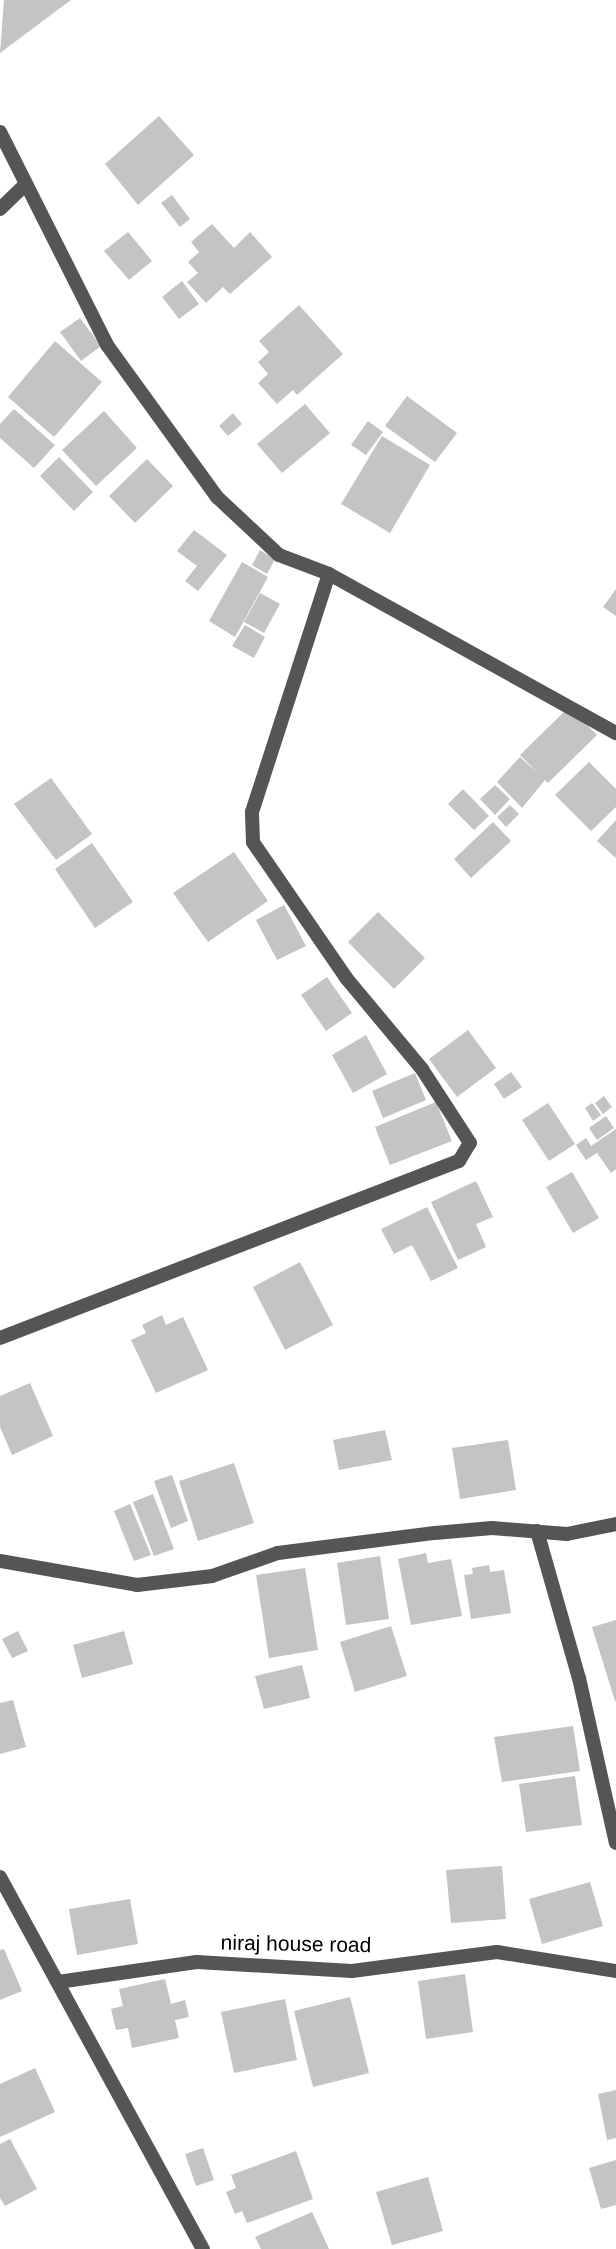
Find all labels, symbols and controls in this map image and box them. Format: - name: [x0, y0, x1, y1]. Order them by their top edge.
- street label: niraj house road: [220, 1930, 372, 1958]

